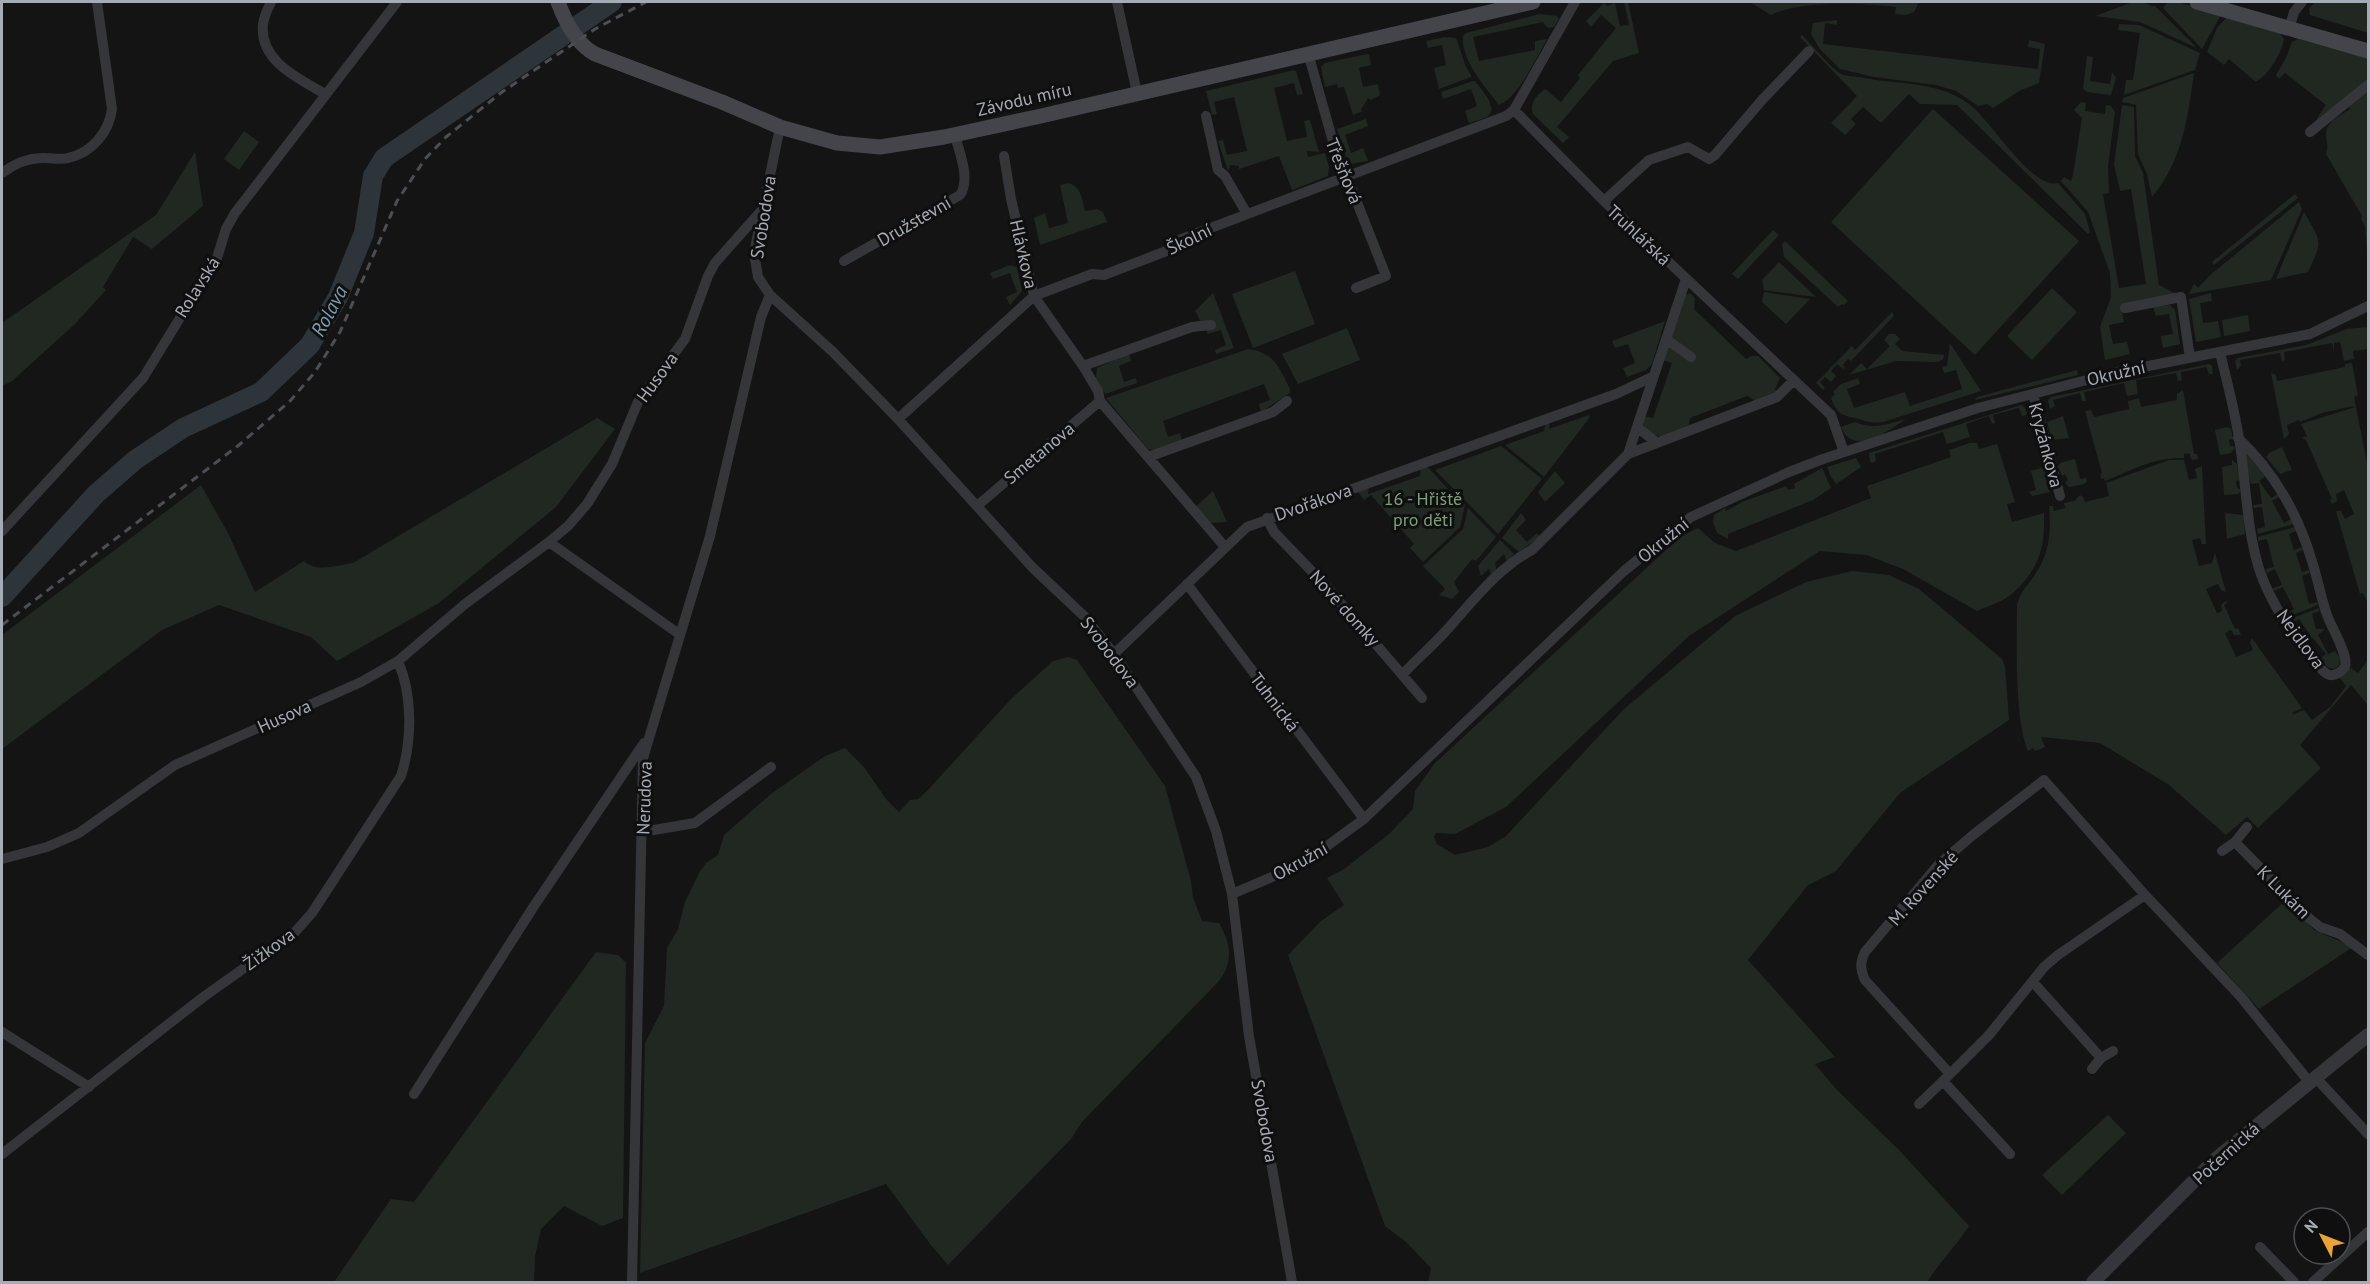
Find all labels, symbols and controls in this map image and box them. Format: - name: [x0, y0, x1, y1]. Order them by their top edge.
- street label: Závodu míru: [974, 77, 1074, 121]
- street label: Třešňová: [1320, 135, 1368, 207]
- street label: Svobodova: [745, 174, 781, 260]
- street label: Družstevní: [873, 191, 955, 251]
- street label: Truhlářská: [1602, 200, 1676, 270]
- street label: Hlávkova: [1005, 217, 1043, 291]
- street label: Školní: [1163, 218, 1216, 260]
- street label: Rolavská: [169, 252, 225, 322]
- water label: Rolava: [305, 281, 353, 341]
- street label: Husova: [631, 347, 683, 407]
- street label: Okružní: [2084, 355, 2148, 391]
- street label: Kryzánkova: [2024, 400, 2068, 490]
- street label: Smetanova: [999, 417, 1079, 489]
- street label: Dvořákova: [1271, 478, 1355, 526]
- park label: 16 - Hřiště pro děti: [1384, 487, 1462, 531]
- street label: Okružní: [1633, 512, 1693, 568]
- street label: Nové domky: [1305, 565, 1386, 651]
- street label: Nejdlova: [2272, 605, 2330, 673]
- street label: Svobodova: [1076, 612, 1144, 692]
- street label: Tuhnická: [1245, 668, 1305, 736]
- street label: Husova: [254, 694, 314, 738]
- street label: Nerudova: [631, 761, 657, 835]
- street label: Okružní: [1268, 836, 1332, 885]
- street label: M. Rovenské: [1883, 846, 1963, 930]
- street label: K Lukám: [2253, 861, 2315, 923]
- street label: Žižkova: [239, 923, 299, 975]
- street label: Svobodova: [1246, 1078, 1284, 1164]
- street label: Počernická: [2188, 1117, 2264, 1189]
- north arrow: [2292, 1206, 2352, 1266]
- text: N: [2300, 1215, 2322, 1237]

